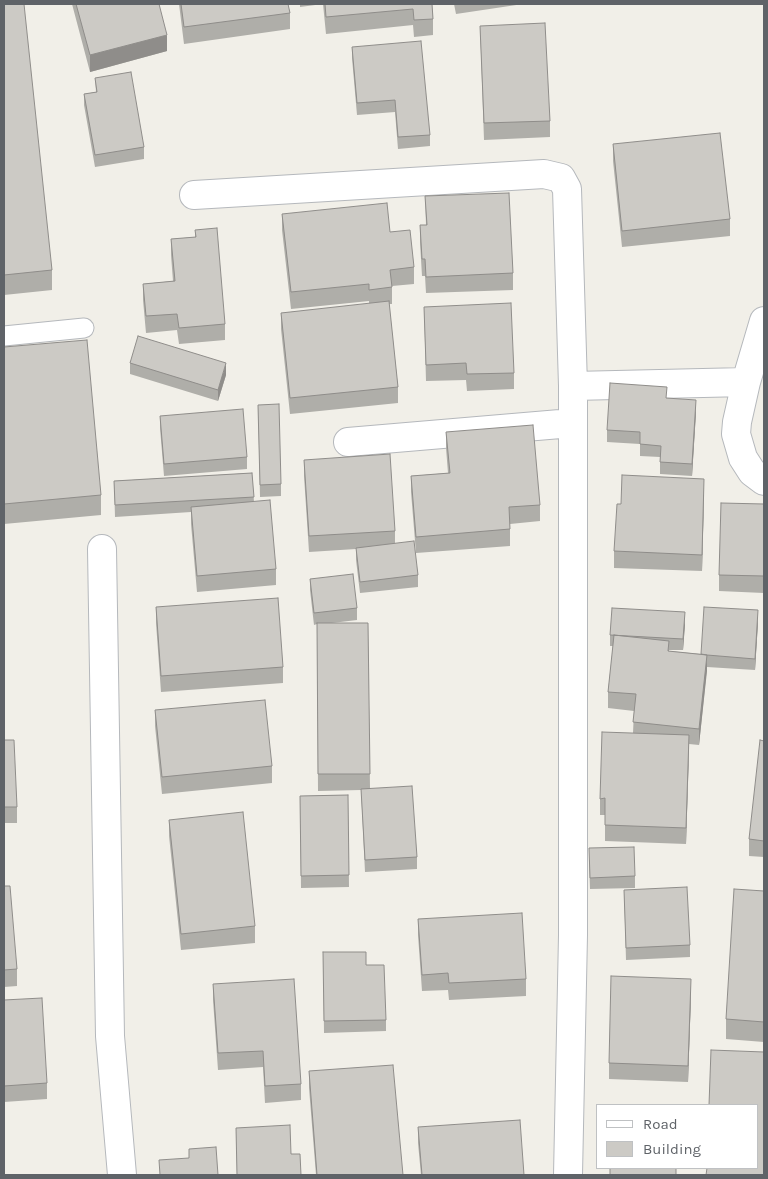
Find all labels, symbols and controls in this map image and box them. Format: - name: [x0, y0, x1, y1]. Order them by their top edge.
- legend: [596, 1104, 758, 1169]
- text: Road: [643, 1115, 678, 1133]
- text: Building: [643, 1140, 701, 1158]

